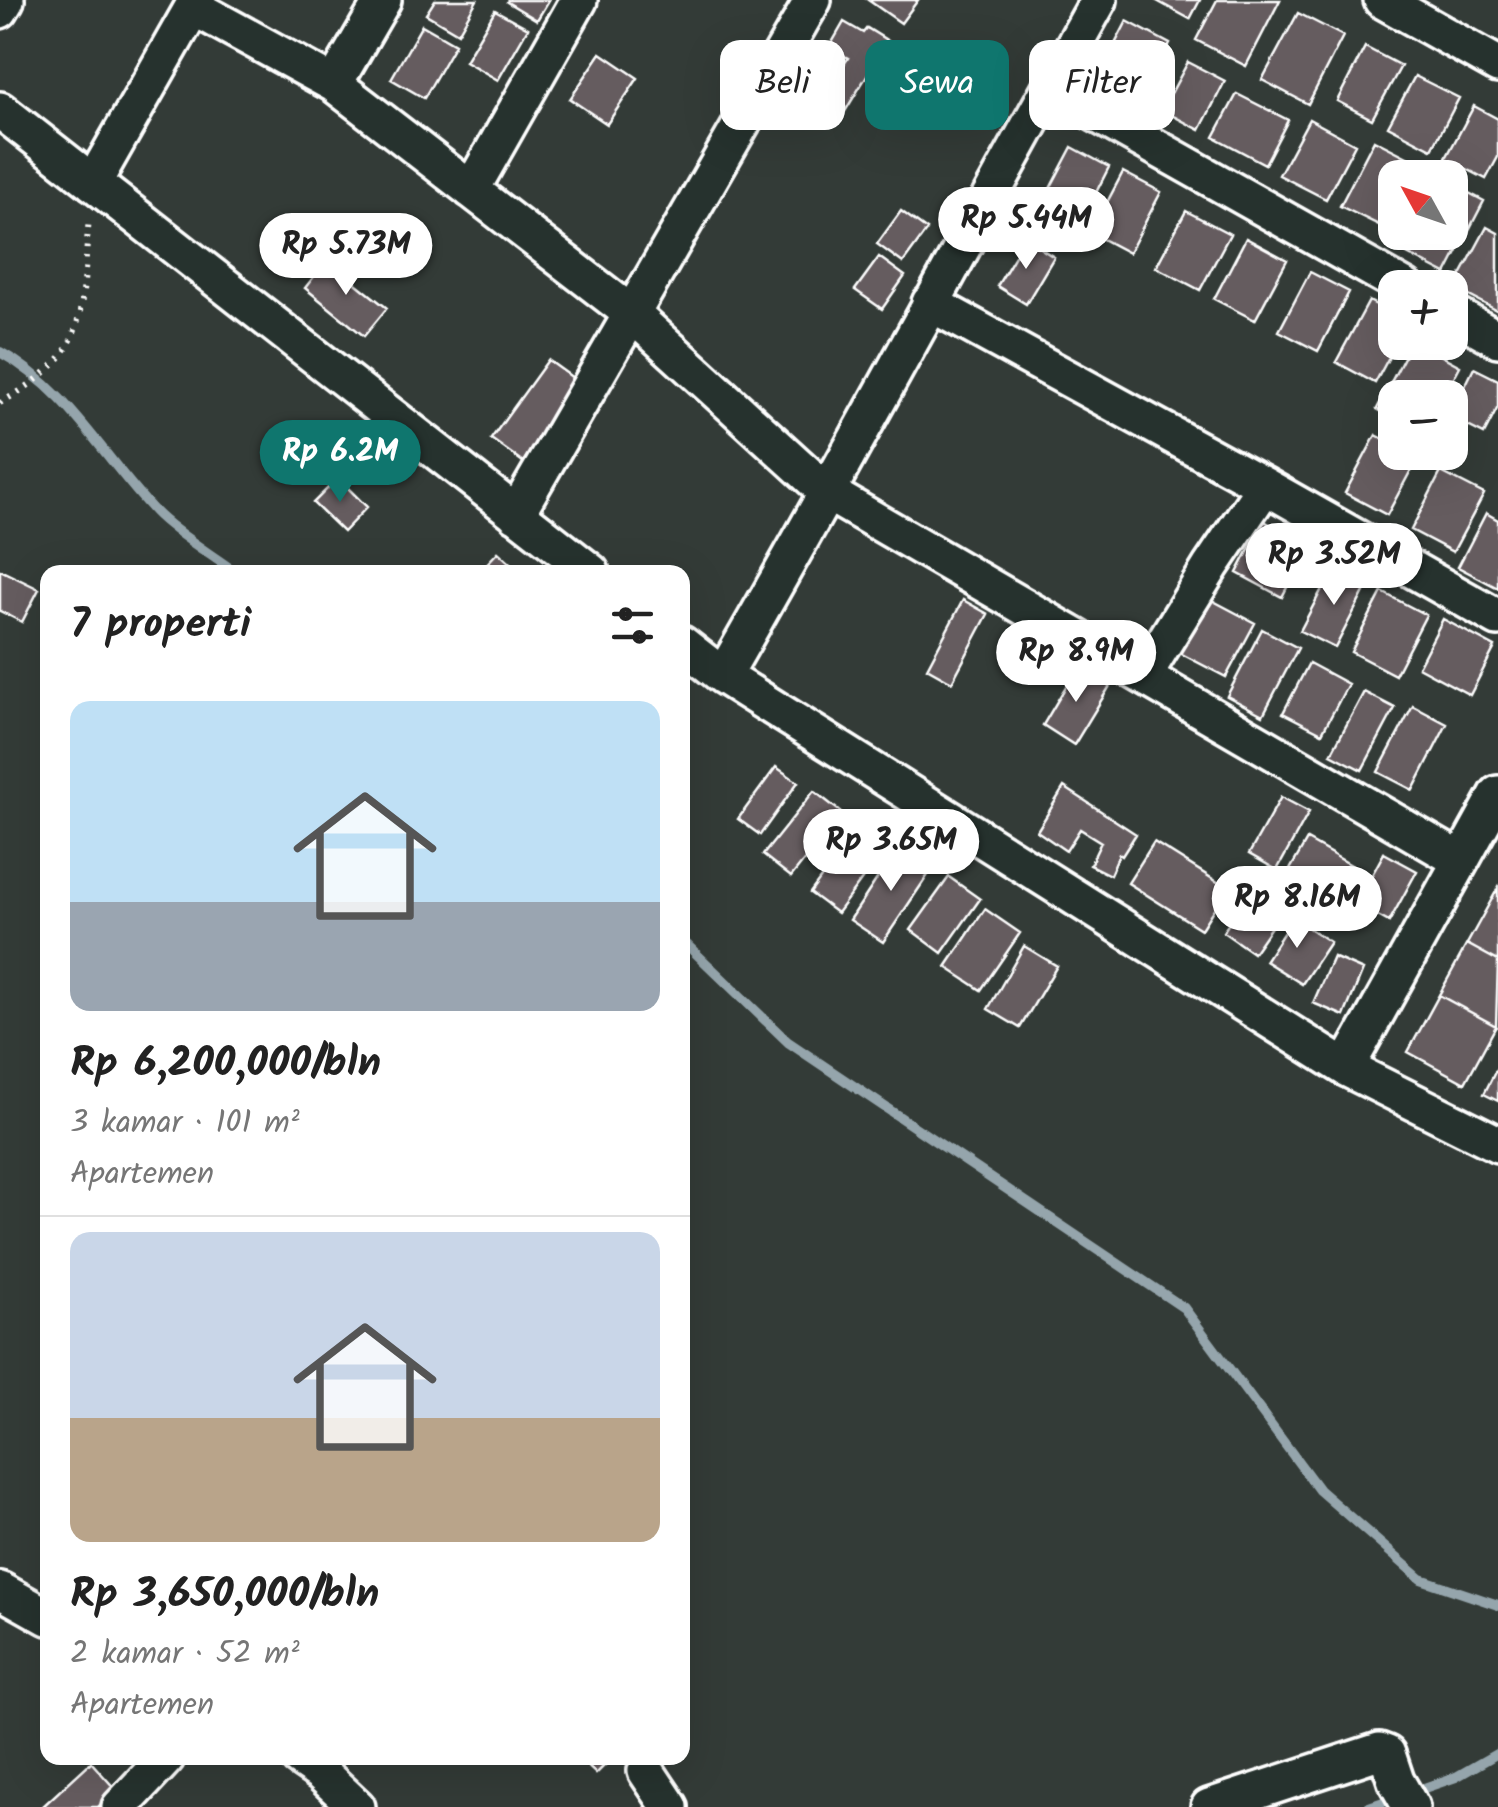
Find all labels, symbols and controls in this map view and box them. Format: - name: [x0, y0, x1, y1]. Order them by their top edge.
- chip: Beli: [720, 40, 845, 130]
- chip: Sewa: [865, 40, 1009, 130]
- chip: Filter: [1029, 40, 1175, 130]
- north arrow: [1378, 160, 1468, 250]
- map controls: [1378, 160, 1468, 470]
- pin: Rp 5.44M: [923, 187, 1129, 272]
- text: Rp 5.44M: [960, 194, 1092, 245]
- pin: Rp 5.73M: [243, 213, 449, 298]
- text: Rp 5.73M: [281, 220, 411, 271]
- button: +: [1378, 270, 1468, 360]
- button: −: [1378, 380, 1468, 470]
- pin: Rp 6.2M: [248, 420, 432, 505]
- text: Rp 6.2M: [282, 427, 398, 478]
- pin: Rp 3.52M: [1231, 523, 1437, 608]
- text: Rp 3.52M: [1268, 530, 1400, 581]
- text: 7 properti: [70, 592, 251, 659]
- icon: filters: [605, 598, 660, 653]
- pin: Rp 8.9M: [984, 620, 1168, 705]
- text: Rp 8.9M: [1018, 627, 1134, 678]
- icon: home: [275, 766, 455, 946]
- pin: Rp 3.65M: [788, 809, 994, 894]
- text: Rp 3.65M: [825, 816, 957, 867]
- pin: Rp 8.16M: [1194, 866, 1400, 951]
- text: Rp 8.16M: [1234, 873, 1360, 924]
- text: Rp 6,200,000/bln: [70, 1031, 381, 1098]
- text: 3 kamar · 101 m²: [70, 1098, 300, 1149]
- text: Apartemen: [70, 1149, 214, 1200]
- icon: home: [275, 1297, 455, 1477]
- text: Rp 3,650,000/bln: [70, 1562, 379, 1629]
- text: 2 kamar · 52 m²: [70, 1629, 300, 1680]
- text: Apartemen: [70, 1680, 214, 1731]

